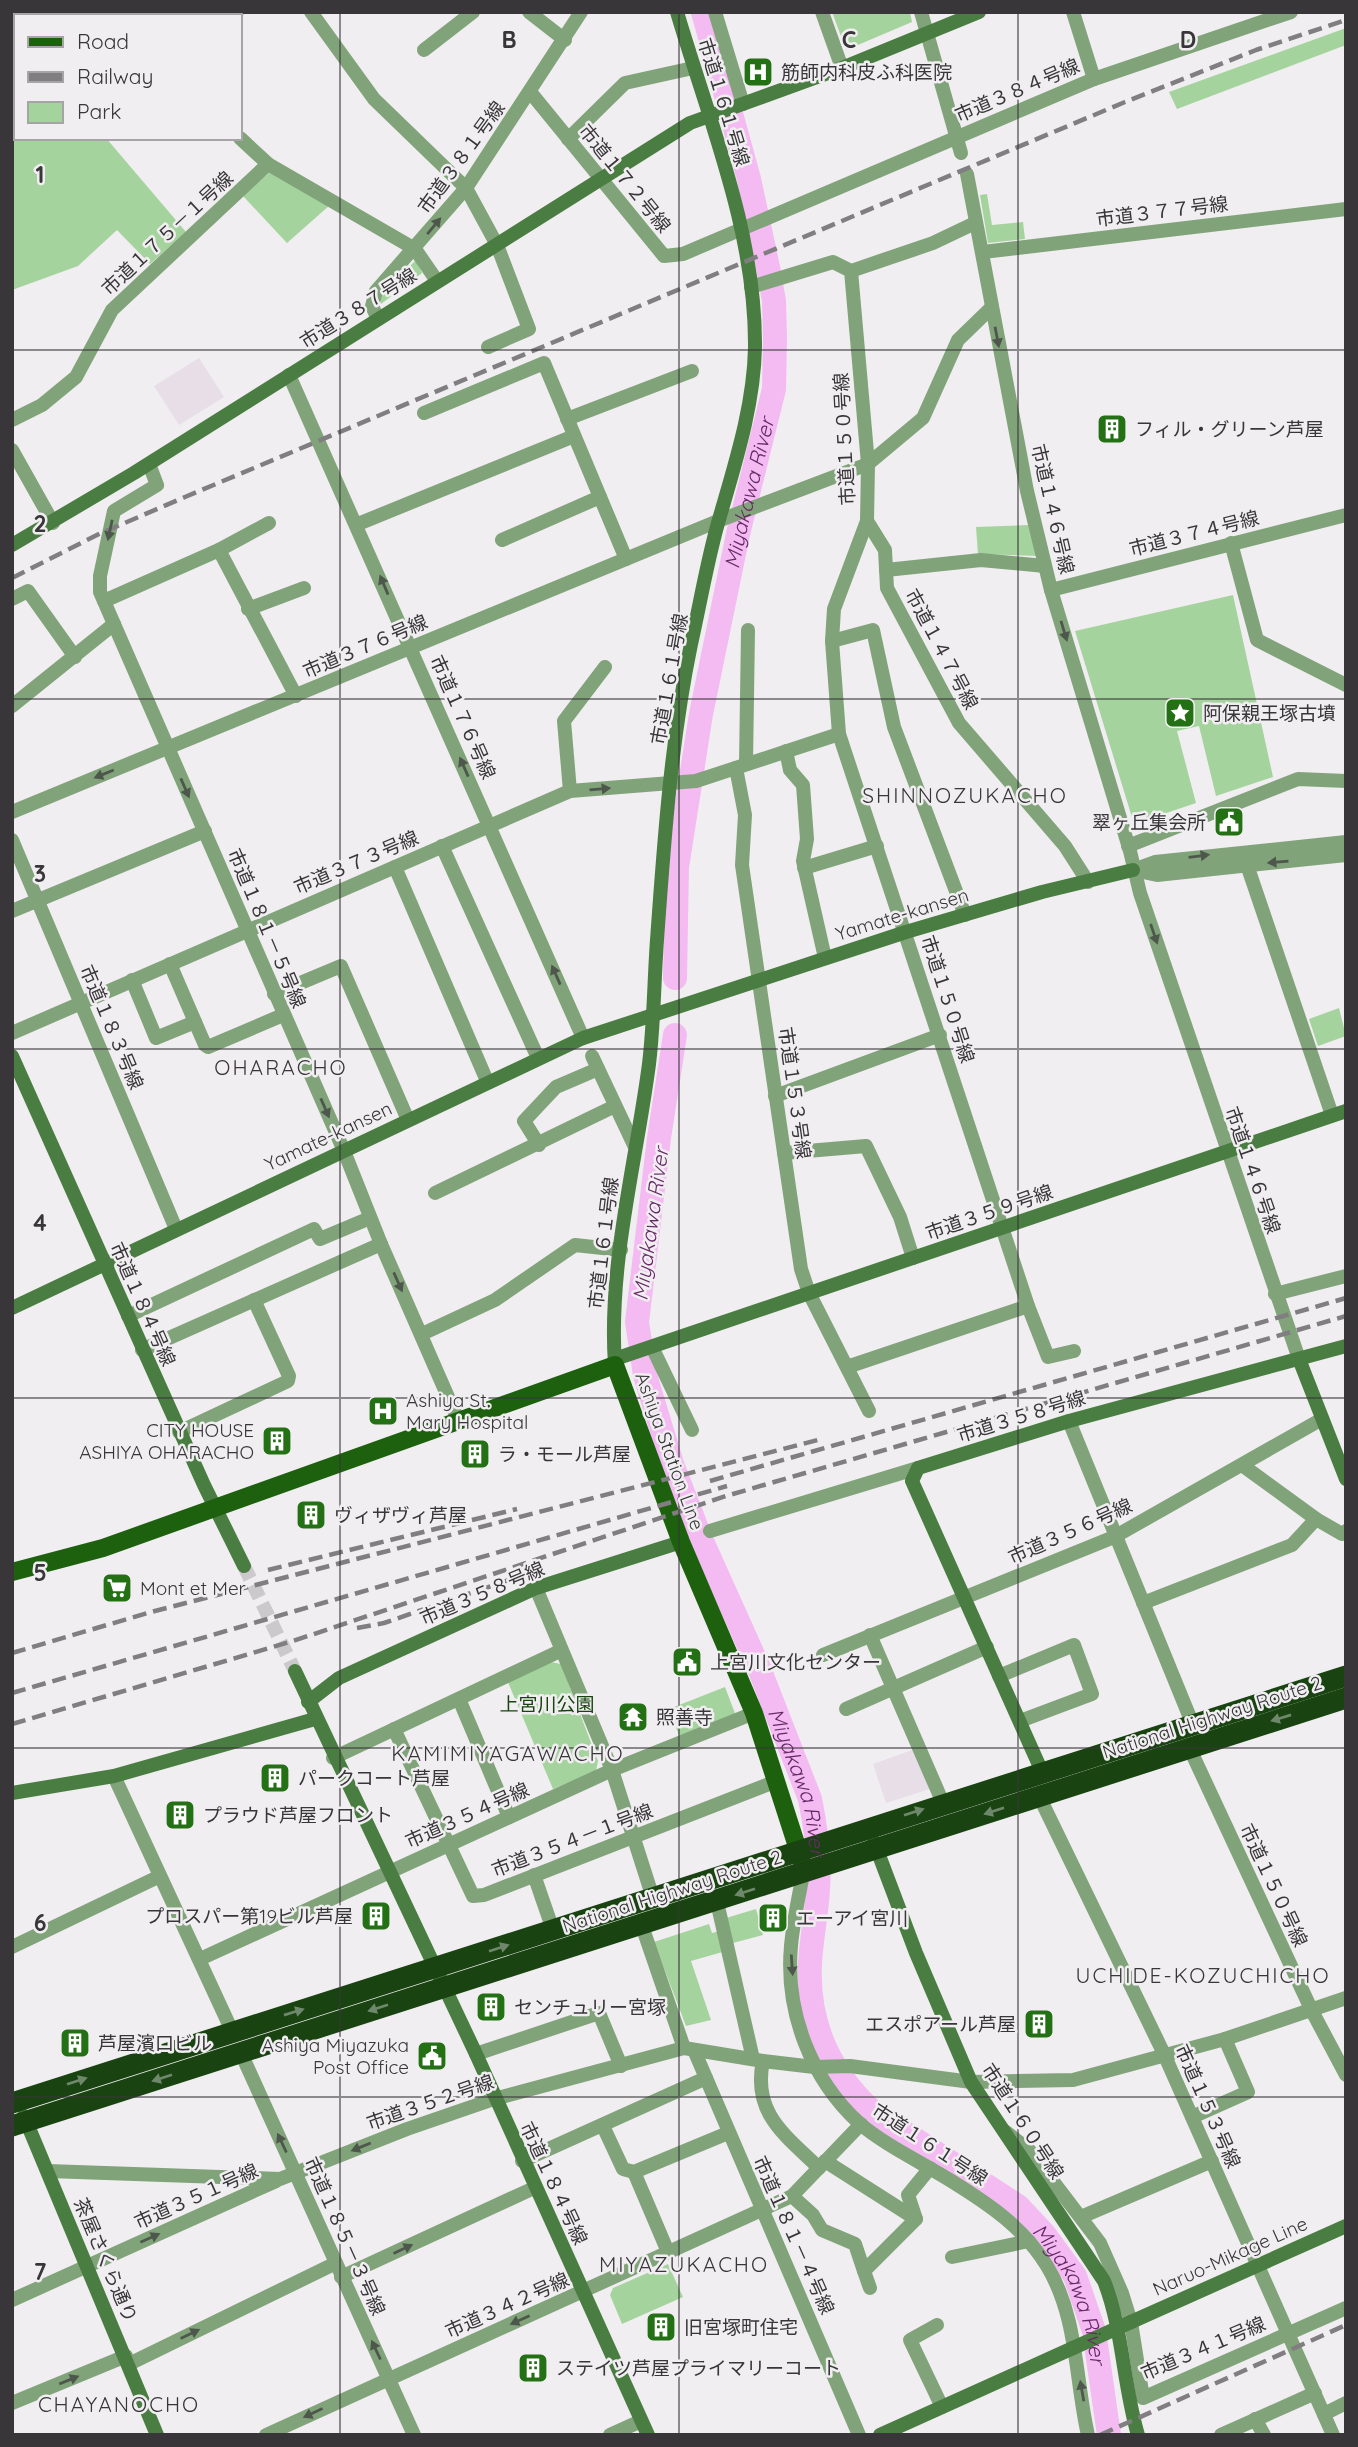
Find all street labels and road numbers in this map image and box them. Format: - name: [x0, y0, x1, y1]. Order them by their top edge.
- street label: 市道１６１号線: [693, 35, 755, 169]
- street label: 市道３８４号線: [951, 53, 1083, 127]
- street label: 市道３８１号線: [412, 96, 510, 218]
- street label: 市道１７２号線: [574, 119, 676, 237]
- street label: 市道１７５－１号線: [96, 166, 238, 300]
- street label: 市道３７７号線: [1095, 191, 1229, 231]
- street label: 市道３８７号線: [295, 263, 421, 353]
- street label: 市道１５０号線: [829, 372, 859, 506]
- street label: 市道１４６号線: [1026, 441, 1080, 577]
- street label: 市道３７４号線: [1127, 505, 1261, 561]
- street label: 市道１４７号線: [900, 585, 984, 713]
- street label: 市道３７６号線: [299, 609, 431, 683]
- street label: 市道１６１号線: [646, 611, 692, 747]
- street label: 市道１７６号線: [425, 651, 501, 783]
- street label: 市道３７３号線: [290, 825, 422, 899]
- street label: 市道１８１－５号線: [223, 845, 311, 1011]
- street label: Yamate-kansen: [832, 882, 972, 946]
- street label: 市道１５０号線: [916, 932, 980, 1066]
- street label: 市道１８３号線: [75, 961, 149, 1093]
- street label: 市道１５３号線: [774, 1025, 816, 1161]
- street label: Yamate-kansen: [260, 1096, 396, 1176]
- street label: 市道１４６号線: [1220, 1103, 1286, 1237]
- street label: 市道１６１号線: [583, 1176, 623, 1310]
- street label: 市道３５９号線: [922, 1179, 1056, 1245]
- street label: 市道１８４号線: [105, 1238, 181, 1370]
- street label: Ashiya Station Line: [630, 1369, 710, 1533]
- street label: 市道３５８号線: [954, 1385, 1088, 1447]
- street label: 市道３５６号線: [1004, 1493, 1136, 1569]
- street label: 市道３５８号線: [416, 1556, 548, 1630]
- street label: National Highway Route 2: [1099, 1670, 1325, 1764]
- street label: 市道３５４号線: [401, 1777, 533, 1853]
- street label: 市道３５４－１号線: [488, 1798, 656, 1882]
- street label: 市道１５０号線: [1235, 1820, 1313, 1950]
- street label: National Highway Route 2: [559, 1844, 785, 1938]
- street label: 市道１５３号線: [1170, 2040, 1246, 2172]
- street label: 市道１６０号線: [977, 2059, 1069, 2183]
- street label: 市道３５２号線: [363, 2069, 497, 2135]
- street label: 市道１６１号線: [868, 2098, 992, 2190]
- street label: 市道１８４号線: [515, 2118, 593, 2248]
- street label: 市道１８１－４号線: [748, 2152, 840, 2318]
- street label: 市道１８５－３号線: [299, 2153, 391, 2319]
- street label: 市道３５１号線: [130, 2158, 262, 2234]
- street label: 茶屋さくら通り: [69, 2194, 143, 2326]
- street label: Naruo-Mikage Line: [1149, 2211, 1311, 2301]
- street label: 市道３４２号線: [441, 2267, 573, 2343]
- street label: 市道３４１号線: [1137, 2311, 1269, 2385]

